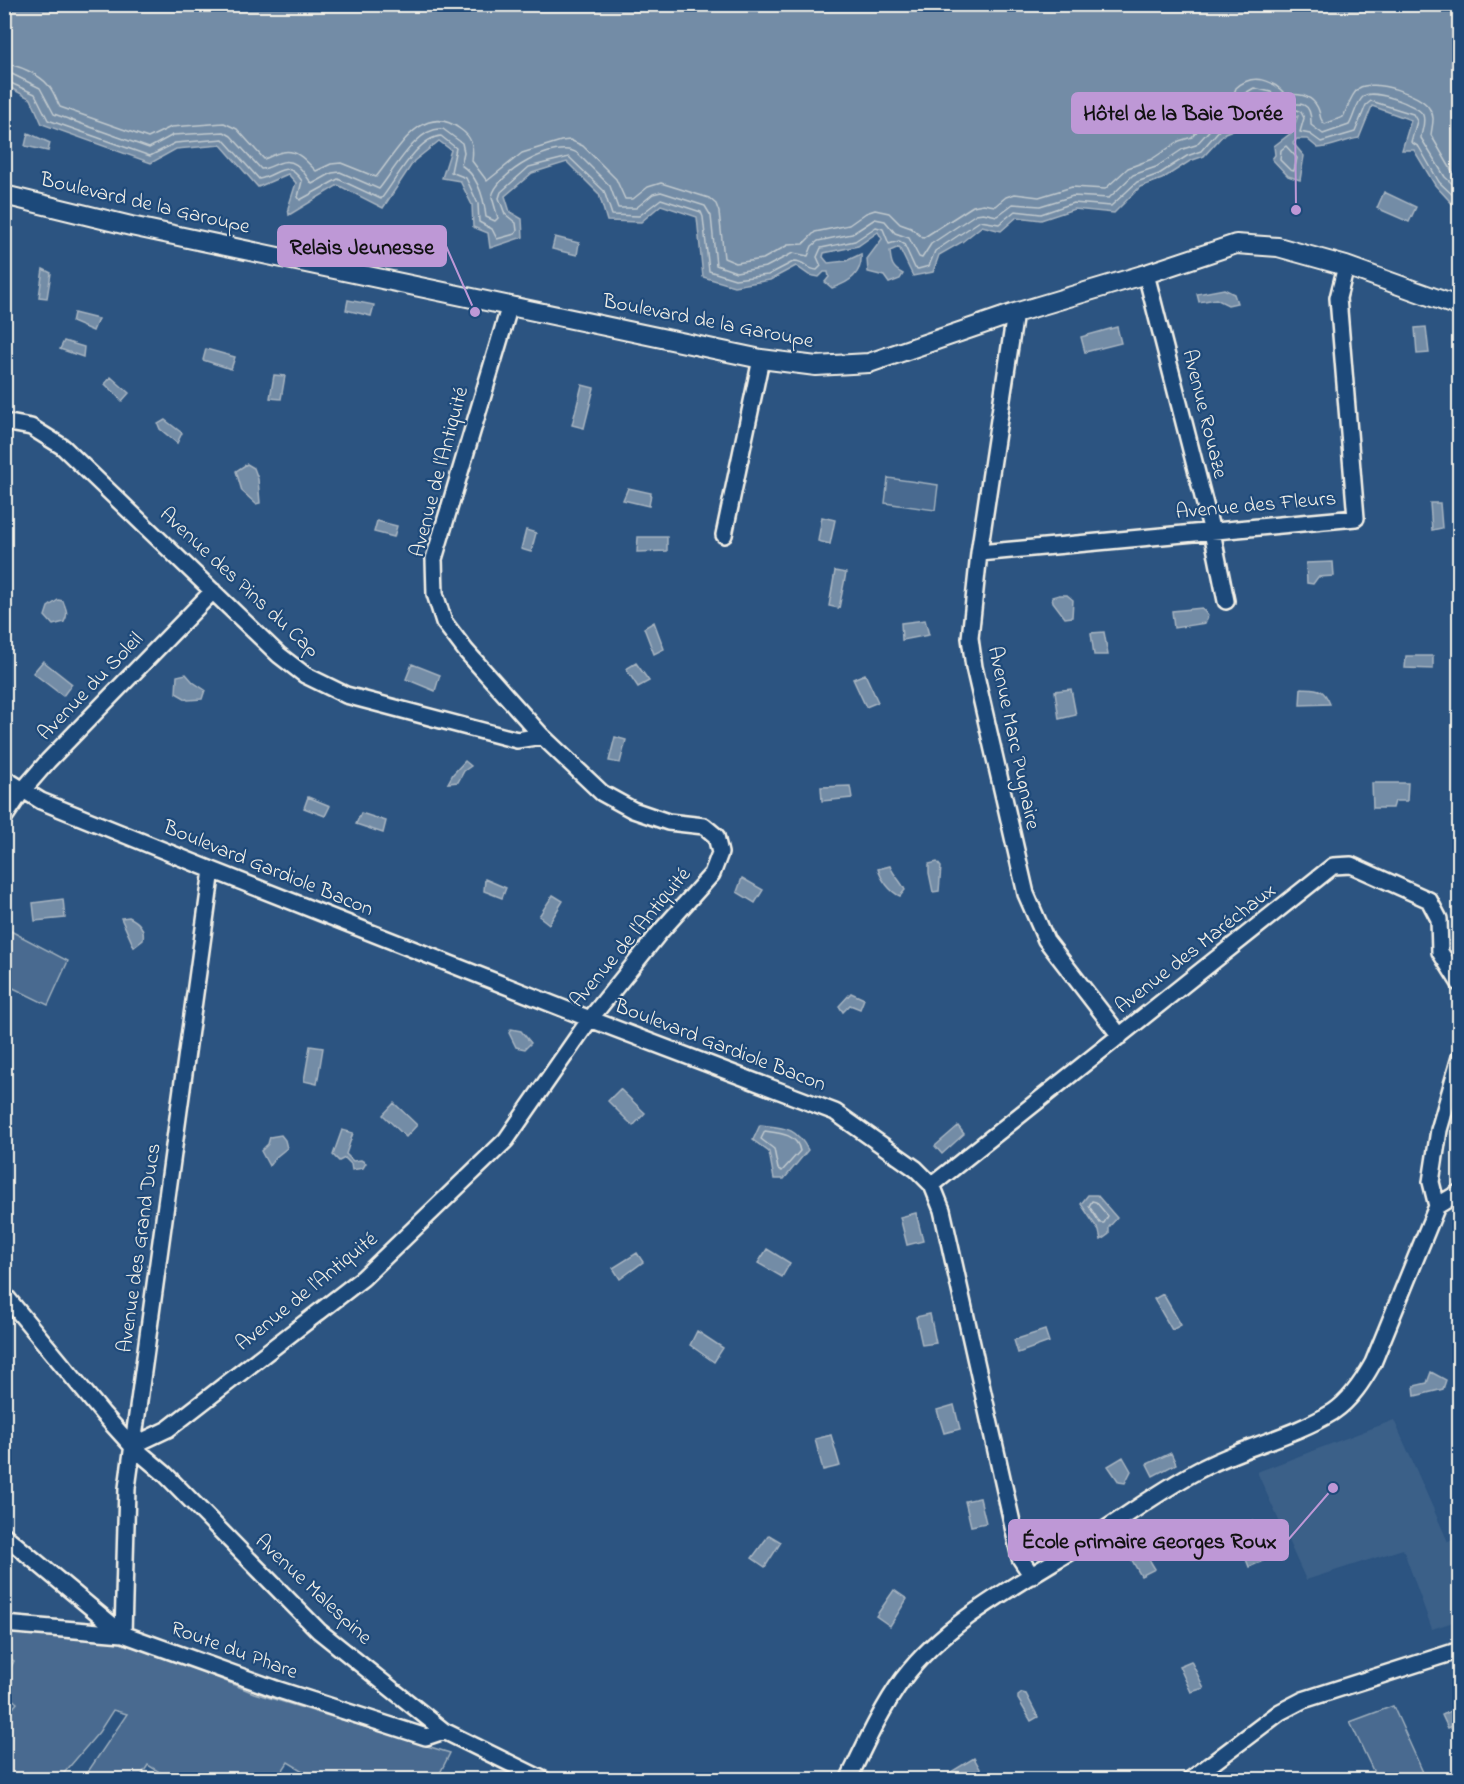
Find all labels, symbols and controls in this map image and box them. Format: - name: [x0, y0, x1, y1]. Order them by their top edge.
- callout: Hôtel de la Baie Dorée: [1072, 93, 1295, 133]
- text: Hôtel de la Baie Dorée: [1083, 99, 1284, 131]
- street label: Boulevard de la Garoupe: [36, 165, 253, 243]
- callout: Relais Jeunesse: [278, 226, 446, 266]
- text: Relais Jeunesse: [290, 233, 435, 265]
- street label: Boulevard de la Garoupe: [599, 287, 817, 357]
- street label: Avenue Rouaze: [1173, 346, 1235, 482]
- street label: Avenue de l'Antiquité: [403, 383, 477, 561]
- street label: Avenue des Fleurs: [1175, 484, 1337, 528]
- street label: Avenue des Pins du Cap: [152, 501, 326, 665]
- street label: Avenue du Soleil: [31, 626, 151, 748]
- street label: Avenue Marc Pugnaire: [977, 643, 1047, 834]
- street label: Boulevard Gardiole Bacon: [158, 813, 378, 925]
- street label: Avenue de l'Antiquité: [563, 861, 699, 1015]
- street label: Avenue des Maréchaux: [1109, 876, 1283, 1022]
- street label: Boulevard Gardiole Bacon: [609, 991, 830, 1100]
- street label: Avenue des Grand Ducs: [110, 1141, 170, 1355]
- street label: Avenue de l'Antiquité: [229, 1225, 385, 1359]
- callout: École primaire Georges Roux: [1009, 1520, 1288, 1560]
- text: École primaire Georges Roux: [1021, 1527, 1277, 1560]
- street label: Avenue Malespine: [248, 1528, 379, 1653]
- street label: Route du Phare: [166, 1614, 302, 1688]

